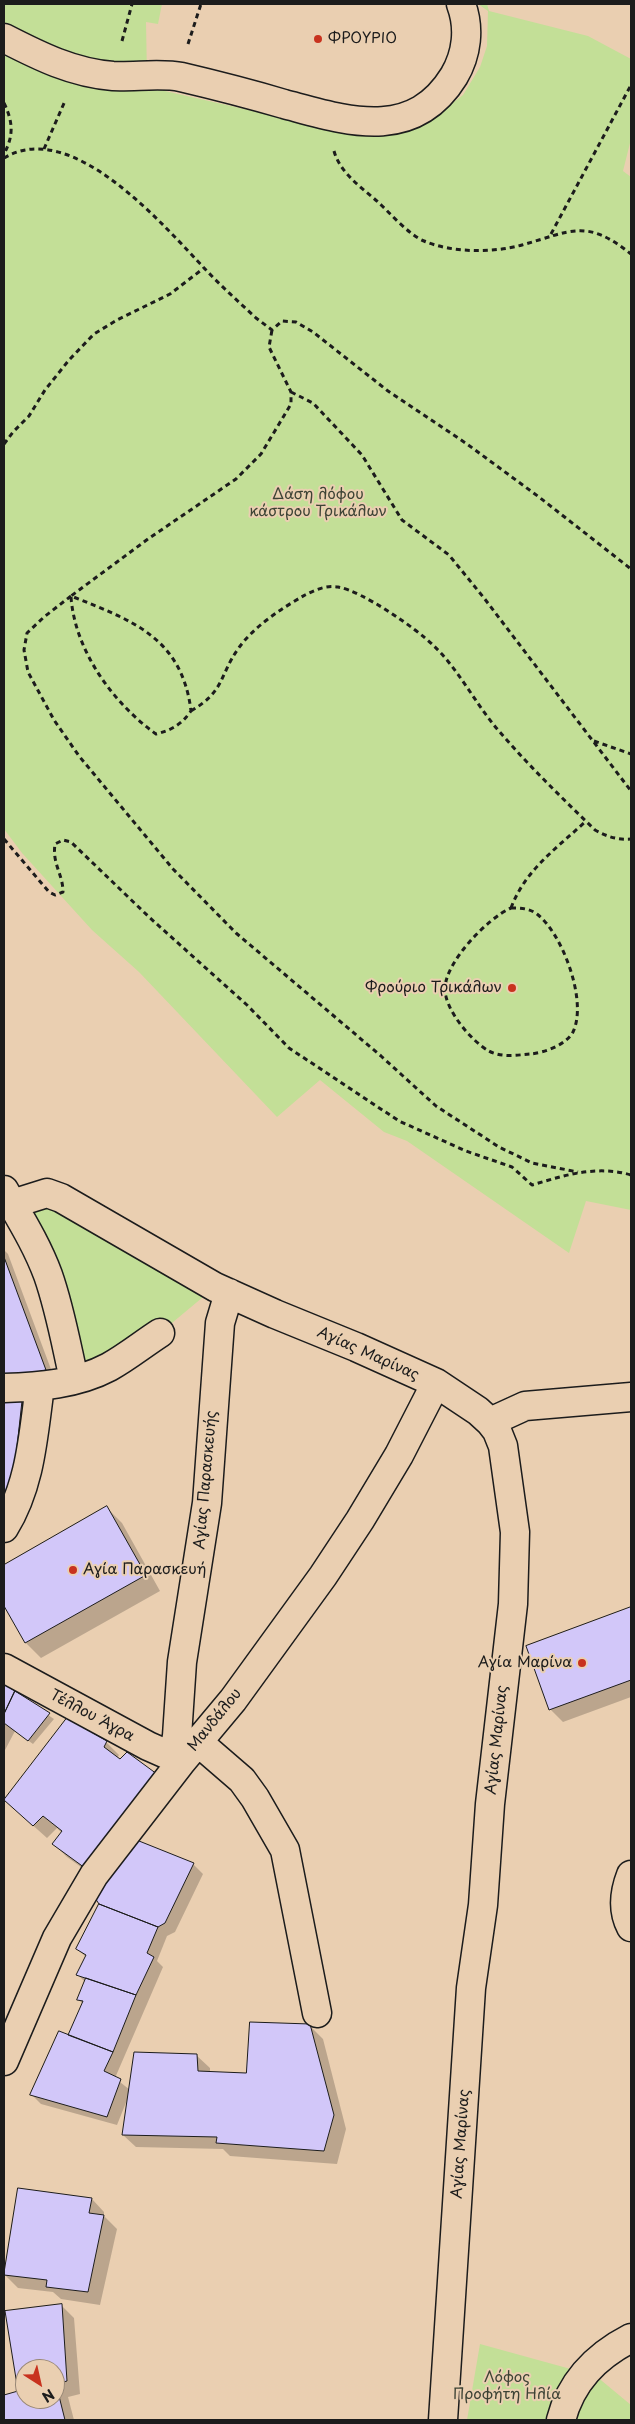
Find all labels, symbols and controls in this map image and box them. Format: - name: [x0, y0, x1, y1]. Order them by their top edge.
- place label: ΦΡΟΥΡΙΟ: [328, 30, 397, 48]
- marker: ΦΡΟΥΡΙΟ: [312, 33, 324, 45]
- park label: Δάση λόφου κάστρου Τρικάλων: [249, 486, 387, 521]
- place label: Φρούριο Τρικάλων: [365, 979, 502, 997]
- marker: Φρούριο Τρικάλων: [506, 982, 518, 994]
- street label: Αγίας Μαρίνας: [314, 1323, 422, 1385]
- street label: Αγίας Παρασκευής: [191, 1410, 221, 1550]
- place label: Αγία Παρασκευή: [83, 1561, 206, 1579]
- marker: Αγία Παρασκευή: [67, 1564, 79, 1576]
- place label: Αγία Μαρίνα: [478, 1654, 572, 1672]
- marker: Αγία Μαρίνα: [576, 1657, 588, 1669]
- street label: Μανδάλου: [184, 1685, 246, 1755]
- street label: Αγίας Μαρίνας: [482, 1685, 512, 1795]
- street label: Τέλλου Άγρα: [47, 1686, 137, 1746]
- street label: Αγίας Μαρίνας: [448, 2089, 474, 2199]
- north arrow: [15, 2359, 65, 2409]
- park label: Λόφος Προφήτη Ηλία: [453, 2369, 561, 2404]
- text: N: [38, 2384, 59, 2408]

